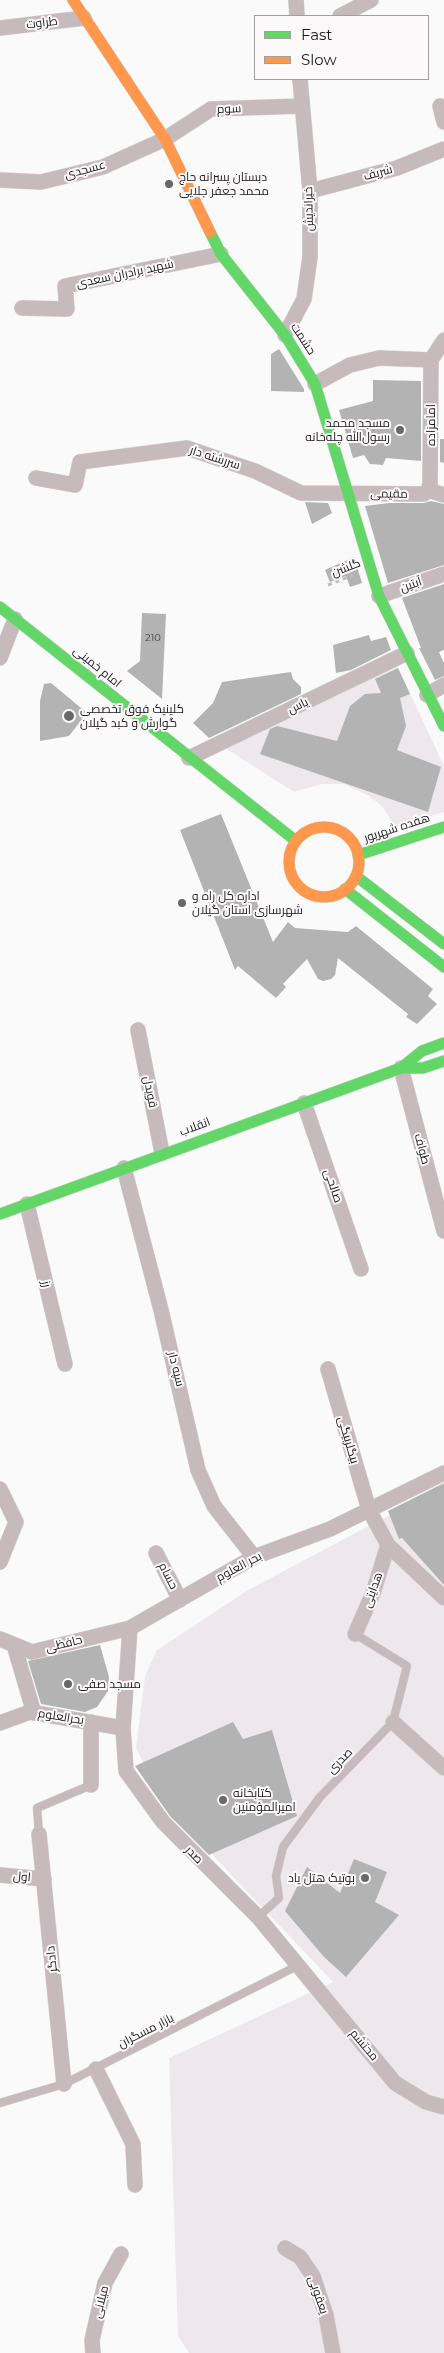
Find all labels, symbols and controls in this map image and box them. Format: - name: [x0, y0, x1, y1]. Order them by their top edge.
- street label: طراوت: [25, 14, 59, 32]
- legend: [254, 15, 429, 80]
- text: Fast: [301, 25, 332, 44]
- text: Slow: [301, 50, 337, 69]
- street label: سوم: [217, 101, 241, 117]
- street label: عسجدی: [63, 158, 107, 182]
- street label: شریف: [362, 162, 394, 184]
- place label: دبستان پسرانه حاج محمد جعفر جلایی: [179, 170, 269, 198]
- marker: دبستان پسرانه حاج محمد جعفر جلایی: [163, 178, 175, 190]
- street label: خیراندیش: [301, 186, 317, 232]
- street label: شهید برادران سعدی: [75, 257, 175, 291]
- street label: حشمت: [287, 320, 319, 358]
- street label: امامزاده: [424, 404, 438, 446]
- place label: مسجد محمد رسول‌‌الله چله‌خانه: [305, 416, 390, 444]
- marker: مسجد محمد رسول‌‌الله چله‌خانه: [394, 424, 406, 436]
- street label: سررشته دار: [188, 443, 242, 473]
- street label: مقیمی: [370, 486, 408, 502]
- street label: گلشن: [329, 556, 363, 580]
- street label: آبتین: [398, 575, 424, 595]
- house number: 210: [145, 632, 161, 644]
- street label: امام خمینی: [70, 643, 124, 691]
- street label: یاس: [285, 695, 311, 717]
- place label: کلینیک فوق تخصصی گوارش و کبد گیلان: [80, 702, 184, 730]
- marker: کلینیک فوق تخصصی گوارش و کبد گیلان: [62, 709, 76, 723]
- street label: هفده شهریور: [362, 811, 432, 845]
- place label: اداره کل راه و شهرسازی استان گیلان: [192, 889, 303, 917]
- marker: اداره کل راه و شهرسازی استان گیلان: [176, 897, 188, 909]
- street label: قویدل: [140, 1075, 160, 1109]
- street label: انقلاب: [178, 1115, 212, 1139]
- street label: طواف: [411, 1132, 433, 1166]
- street label: صالحی: [321, 1167, 345, 1205]
- street label: رز: [38, 1279, 54, 1289]
- street label: سپه دار: [165, 1350, 187, 1388]
- street label: بیگلربیگی: [334, 1415, 362, 1465]
- street label: بحر العلوم: [214, 1549, 264, 1585]
- street label: حسام: [155, 1560, 181, 1592]
- street label: هدایتی: [360, 1570, 386, 1610]
- street label: حافظی: [44, 1633, 84, 1655]
- place label: مسجد صفی: [78, 1677, 141, 1691]
- marker: مسجد صفی: [62, 1678, 74, 1690]
- street label: بحرالعلوم: [37, 1706, 85, 1728]
- street label: صدری: [324, 1745, 356, 1777]
- place label: کتابخانه امیرالمؤمنین: [233, 1786, 296, 1814]
- marker: کتابخانه امیرالمؤمنین: [217, 1794, 229, 1806]
- street label: صدر: [182, 1843, 206, 1867]
- street label: اول: [13, 1869, 31, 1885]
- place label: بوتیک هتل یاد: [288, 1871, 355, 1885]
- marker: بوتیک هتل یاد: [359, 1872, 371, 1884]
- street label: دادگر: [43, 1945, 61, 1973]
- street label: بازار مسگران: [116, 2011, 176, 2051]
- street label: محتشم: [347, 2026, 381, 2064]
- street label: یعقوبی: [305, 2274, 331, 2316]
- street label: میلانی: [90, 2284, 112, 2320]

